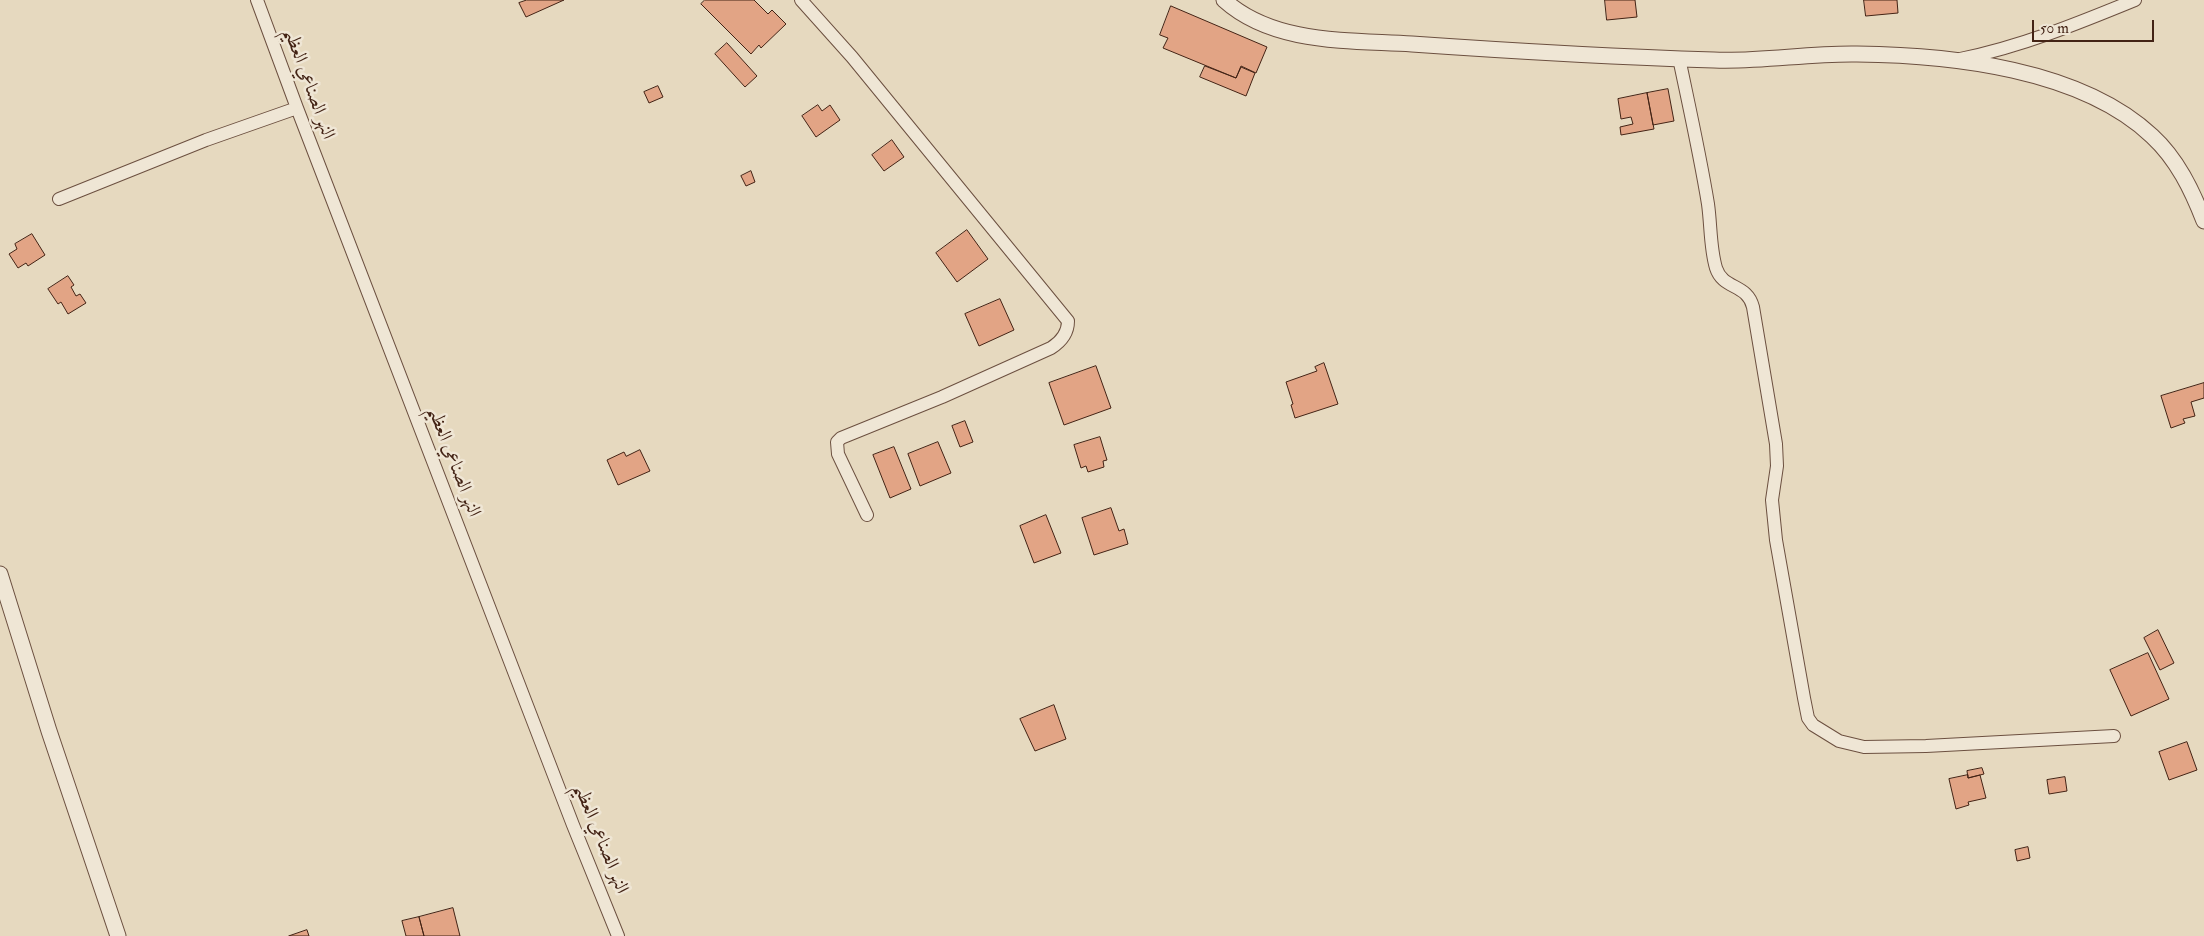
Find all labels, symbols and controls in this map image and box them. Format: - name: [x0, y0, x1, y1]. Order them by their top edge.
- scale bar: [2034, 10, 2156, 42]
- text: 50 m: [2040, 19, 2069, 38]
- street label: النهر الصناعي العظيم: [277, 25, 339, 143]
- street label: النهر الصناعي العظيم: [421, 403, 485, 521]
- street label: النهر الصناعي العظيم: [568, 781, 632, 897]

